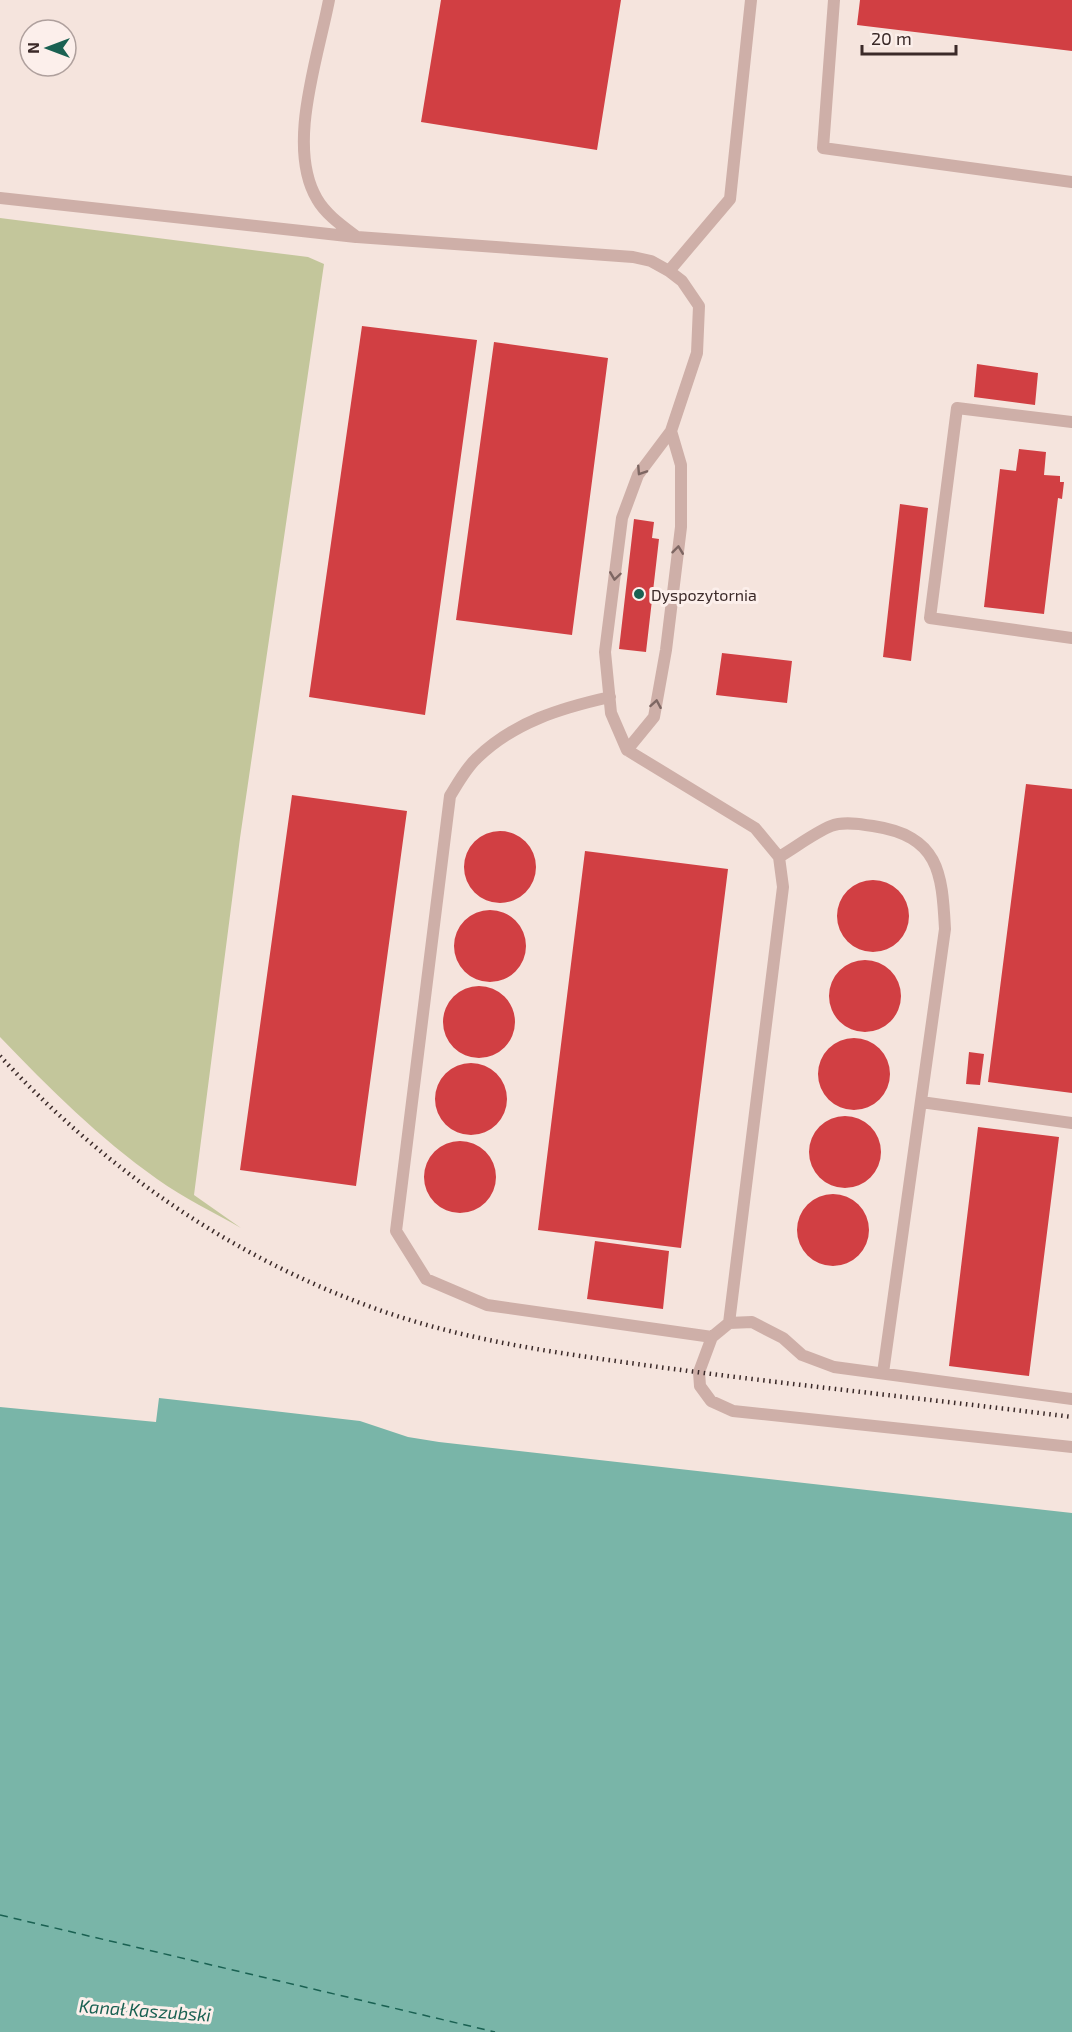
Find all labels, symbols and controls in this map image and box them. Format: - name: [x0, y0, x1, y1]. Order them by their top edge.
- north arrow: [18, 18, 78, 78]
- scale bar: [862, 18, 956, 56]
- text: 20 m: [871, 27, 912, 49]
- text: N: [23, 42, 42, 54]
- one-way arrow: [637, 465, 649, 475]
- one-way arrow: [672, 546, 684, 555]
- one-way arrow: [609, 571, 621, 580]
- place label: Dyspozytornia: [651, 585, 757, 604]
- marker: Dyspozytornia: [632, 587, 646, 601]
- one-way arrow: [649, 699, 662, 709]
- water label: Kanał Kaszubski: [78, 1994, 212, 2026]

